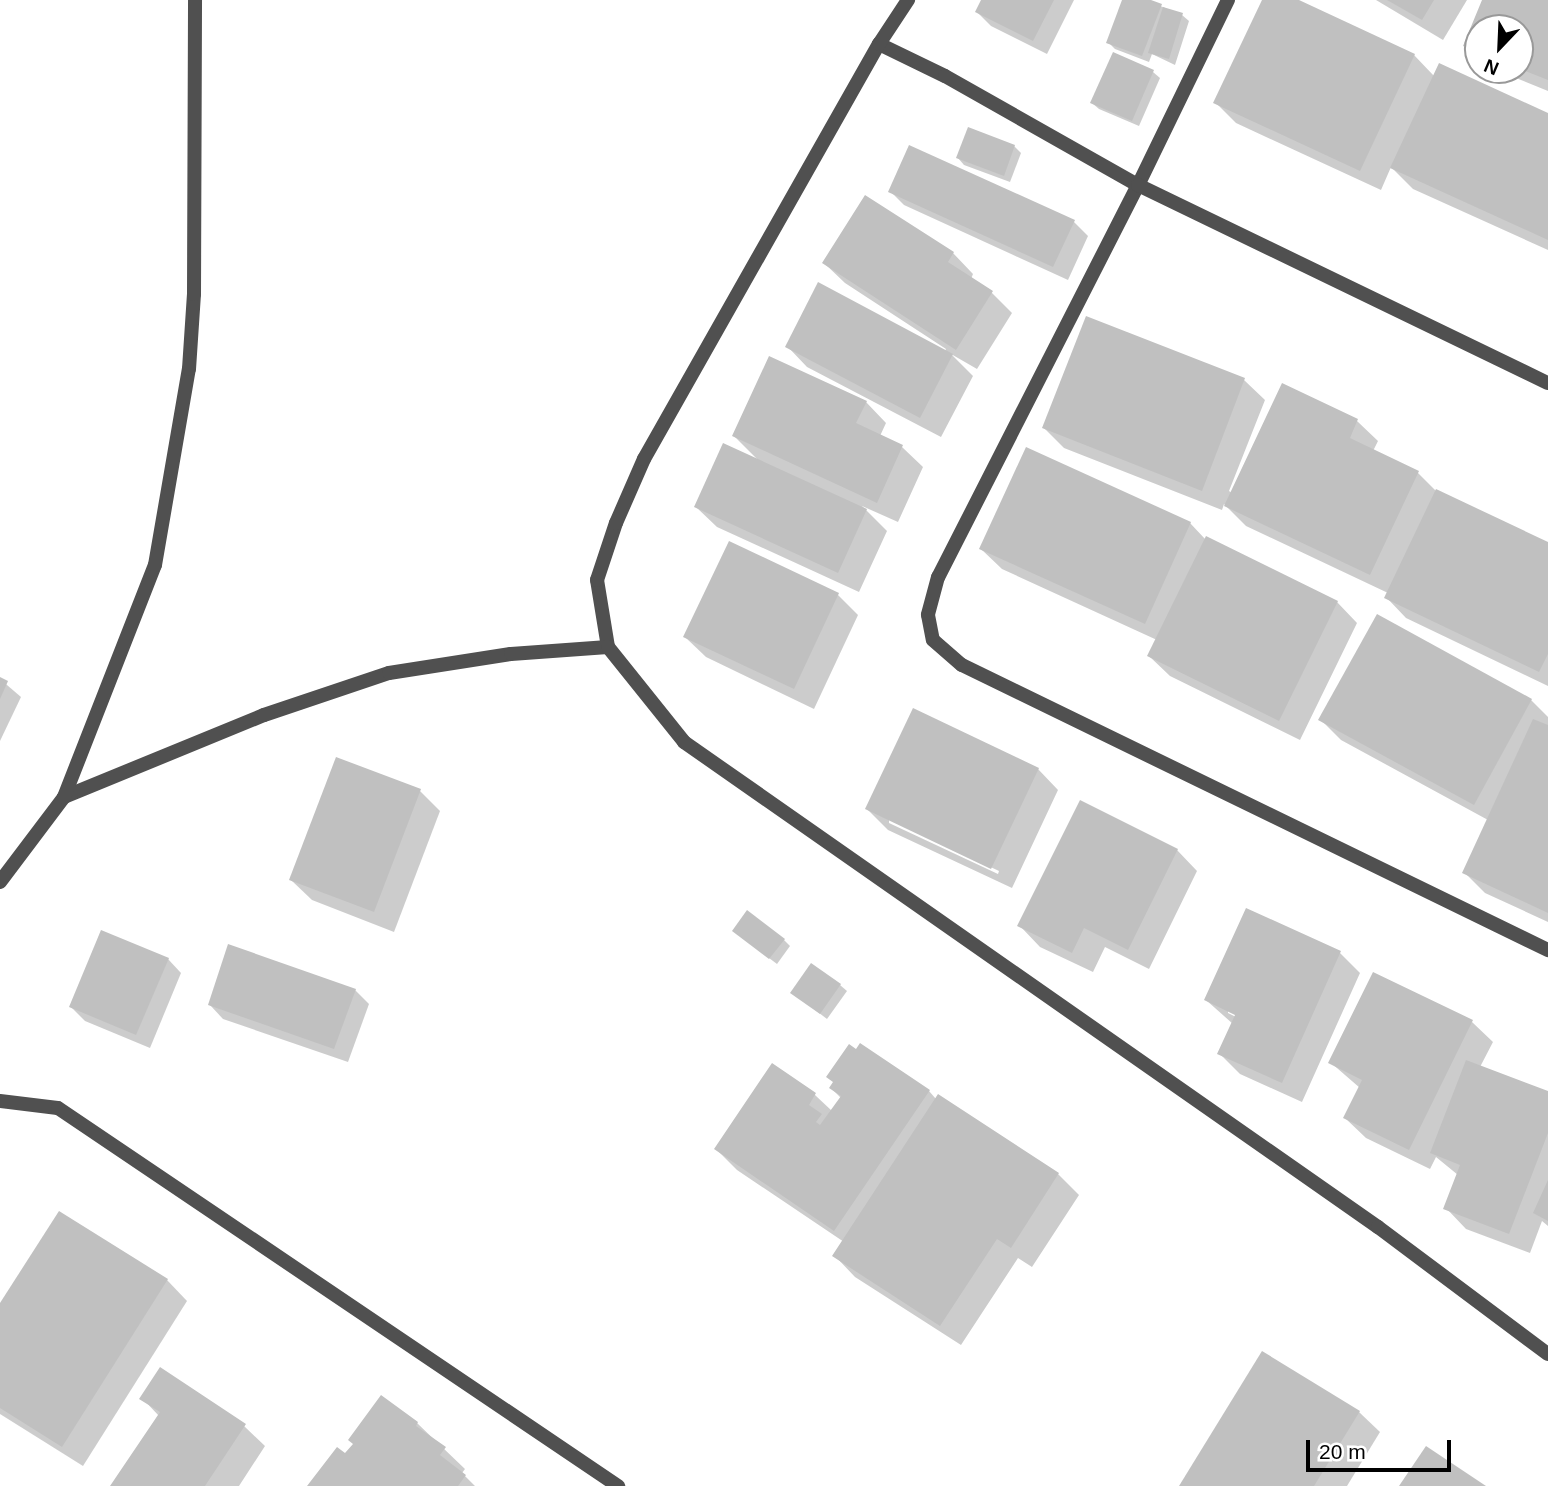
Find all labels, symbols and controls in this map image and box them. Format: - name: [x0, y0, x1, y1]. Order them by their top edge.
- north arrow: [1464, 14, 1534, 84]
- text: N: [1481, 55, 1502, 79]
- scale bar: [1310, 1426, 1455, 1470]
- text: 20 m: [1319, 1440, 1366, 1463]

